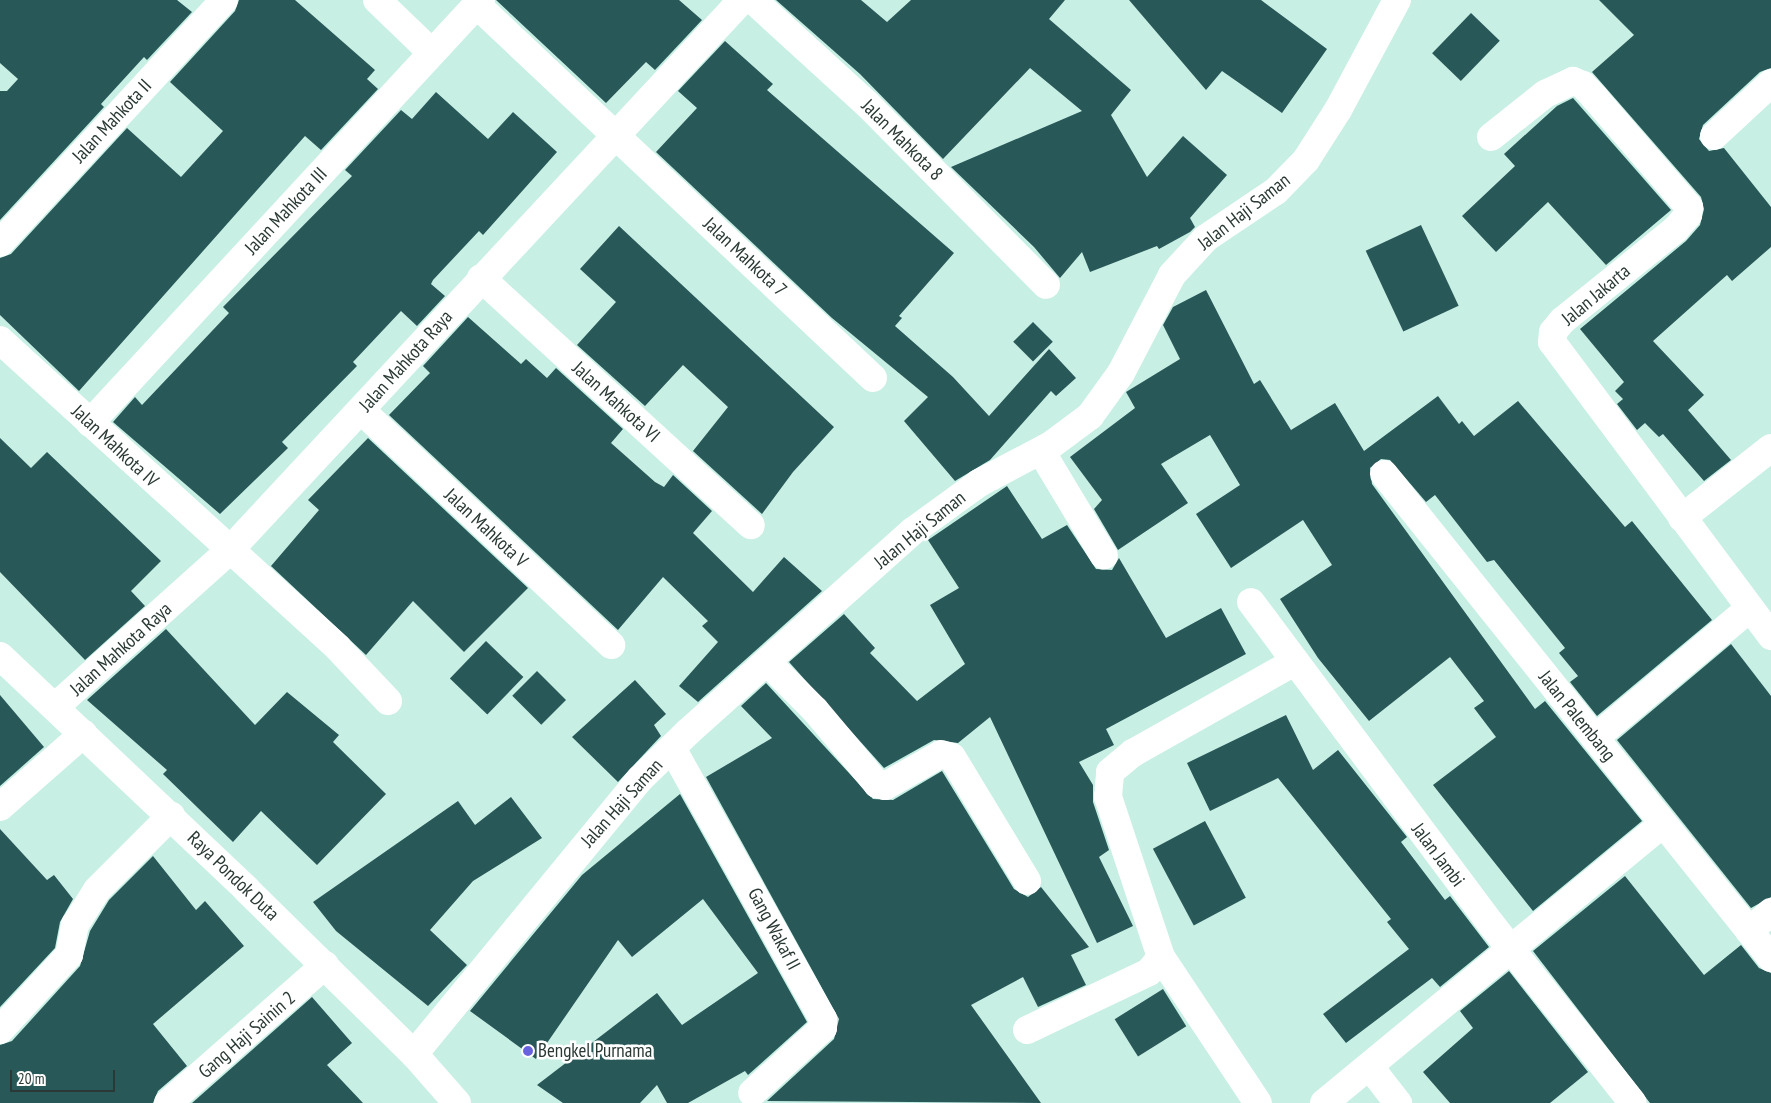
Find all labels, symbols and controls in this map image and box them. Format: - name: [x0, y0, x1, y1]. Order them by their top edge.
- street label: Jalan Mahkota II: [68, 75, 156, 167]
- street label: Jalan Mahkota 8: [857, 95, 947, 185]
- street label: Jalan Mahkota III: [240, 163, 332, 259]
- street label: Jalan Haji Saman: [1193, 169, 1295, 255]
- street label: Jalan Mahkota 7: [699, 213, 791, 301]
- street label: Jalan Jakarta: [1557, 260, 1635, 330]
- street label: Jalan Mahkota Raya: [355, 306, 457, 416]
- street label: Jalan Mahkota VI: [567, 357, 665, 447]
- street label: Jalan Mahkota IV: [67, 400, 163, 492]
- street label: Jalan Mahkota V: [440, 484, 532, 572]
- street label: Jalan Haji Saman: [870, 486, 970, 574]
- street label: Jalan Mahkota Raya: [66, 598, 176, 700]
- street label: Jalan Palembang: [1534, 666, 1620, 766]
- street label: Jalan Haji Saman: [577, 754, 667, 852]
- street label: Jalan Jambi: [1407, 819, 1469, 891]
- street label: Raya Pondok Duta: [182, 826, 284, 926]
- street label: Gang Wakaf II: [743, 884, 805, 974]
- street label: Gang Haji Sainin 2: [194, 987, 300, 1083]
- place label: Bengkel Purnama: [538, 1040, 652, 1062]
- marker: Bengkel Purnama: [522, 1045, 534, 1057]
- scale bar: [12, 1060, 118, 1092]
- text: 20 m: [18, 1069, 44, 1088]

